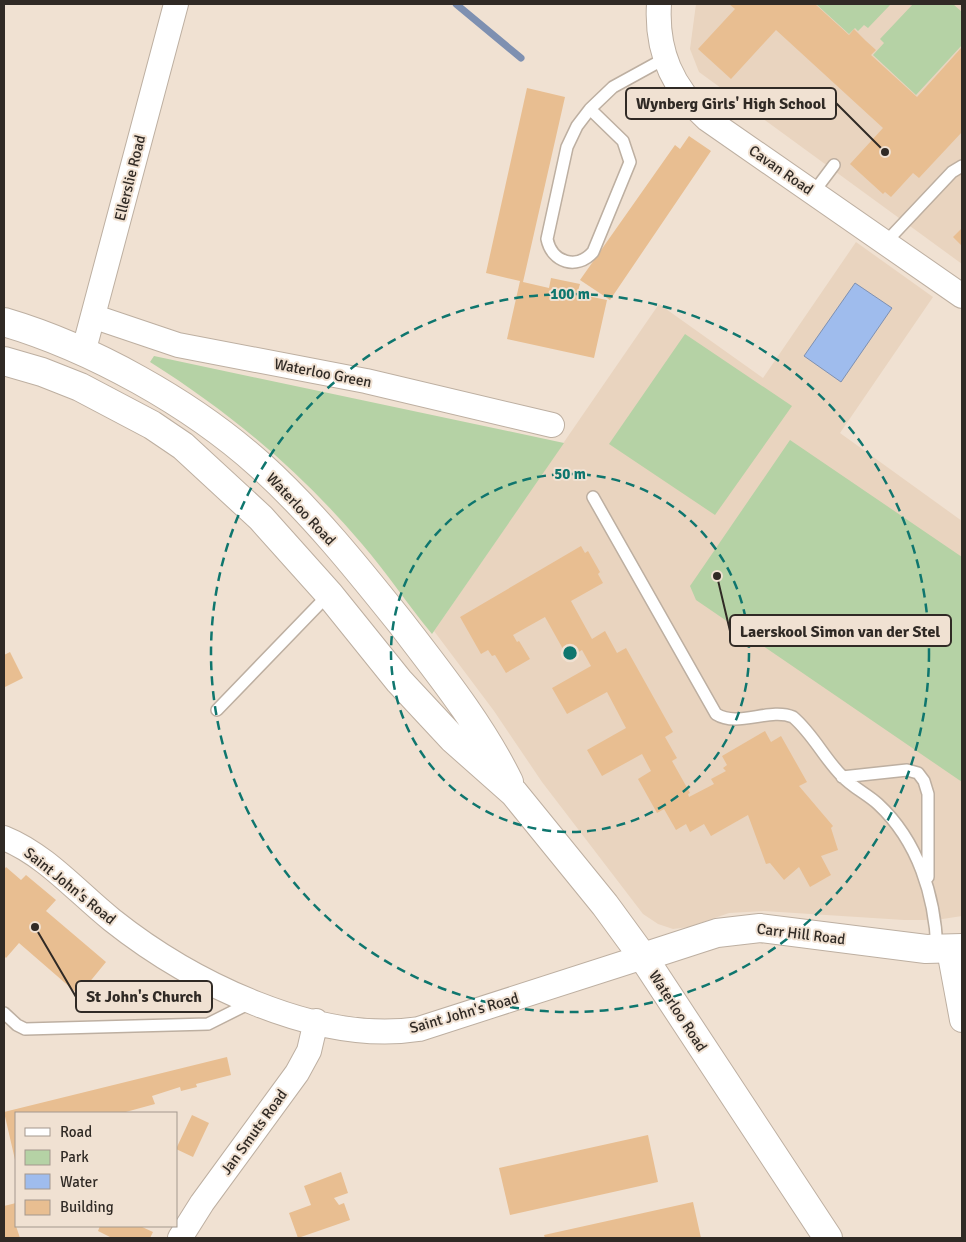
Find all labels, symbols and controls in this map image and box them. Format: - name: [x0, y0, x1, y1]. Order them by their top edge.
- callout: Wynberg Girls' High School: [626, 88, 836, 119]
- text: Wynberg Girls' High School: [636, 94, 826, 114]
- street label: Ellerslie Road: [111, 133, 149, 223]
- street label: Cavan Road: [745, 141, 817, 199]
- text: 100 m: [550, 285, 590, 303]
- street label: Waterloo Green: [273, 355, 373, 391]
- text: 50 m: [554, 465, 586, 483]
- street label: Waterloo Road: [263, 469, 339, 549]
- callout: Laerskool Simon van der Stel: [730, 615, 951, 646]
- text: Laerskool Simon van der Stel: [740, 622, 940, 642]
- centre of rings: [561, 644, 579, 662]
- street label: Saint John's Road: [21, 844, 119, 928]
- street label: Carr Hill Road: [756, 920, 846, 948]
- street label: Waterloo Road: [645, 967, 711, 1055]
- callout: St John's Church: [76, 981, 212, 1012]
- text: St John's Church: [86, 987, 202, 1007]
- street label: Saint John's Road: [407, 989, 521, 1037]
- street label: Jan Smuts Road: [217, 1086, 291, 1178]
- legend: [15, 1112, 178, 1227]
- text: Road: [60, 1123, 92, 1141]
- text: Park: [60, 1148, 89, 1166]
- text: Water: [60, 1173, 98, 1191]
- text: Building: [60, 1198, 114, 1216]

